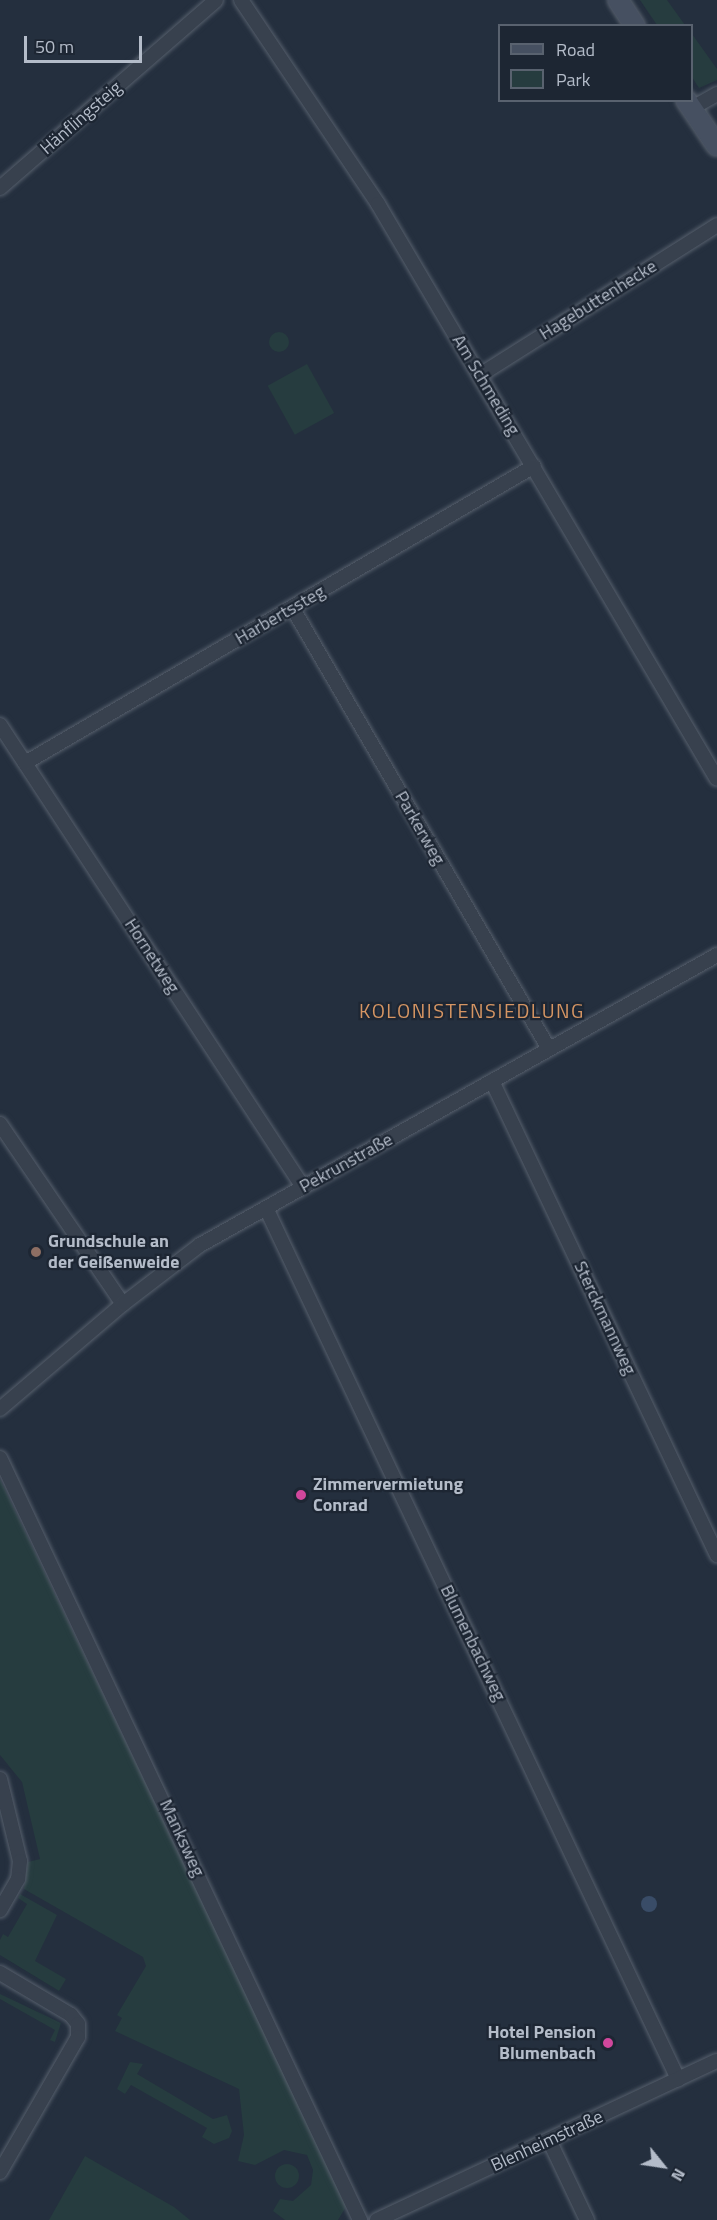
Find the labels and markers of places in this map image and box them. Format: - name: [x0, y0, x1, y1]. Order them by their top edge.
- place label: Grundschule an der Geißenweide: [48, 1231, 179, 1274]
- marker: Grundschule an der Geißenweide: [29, 1245, 43, 1259]
- place label: Zimmervermietung Conrad: [313, 1474, 463, 1516]
- marker: Zimmervermietung Conrad: [294, 1488, 308, 1502]
- place label: Hotel Pension Blumenbach: [487, 2022, 596, 2064]
- marker: Hotel Pension Blumenbach: [601, 2036, 615, 2050]

